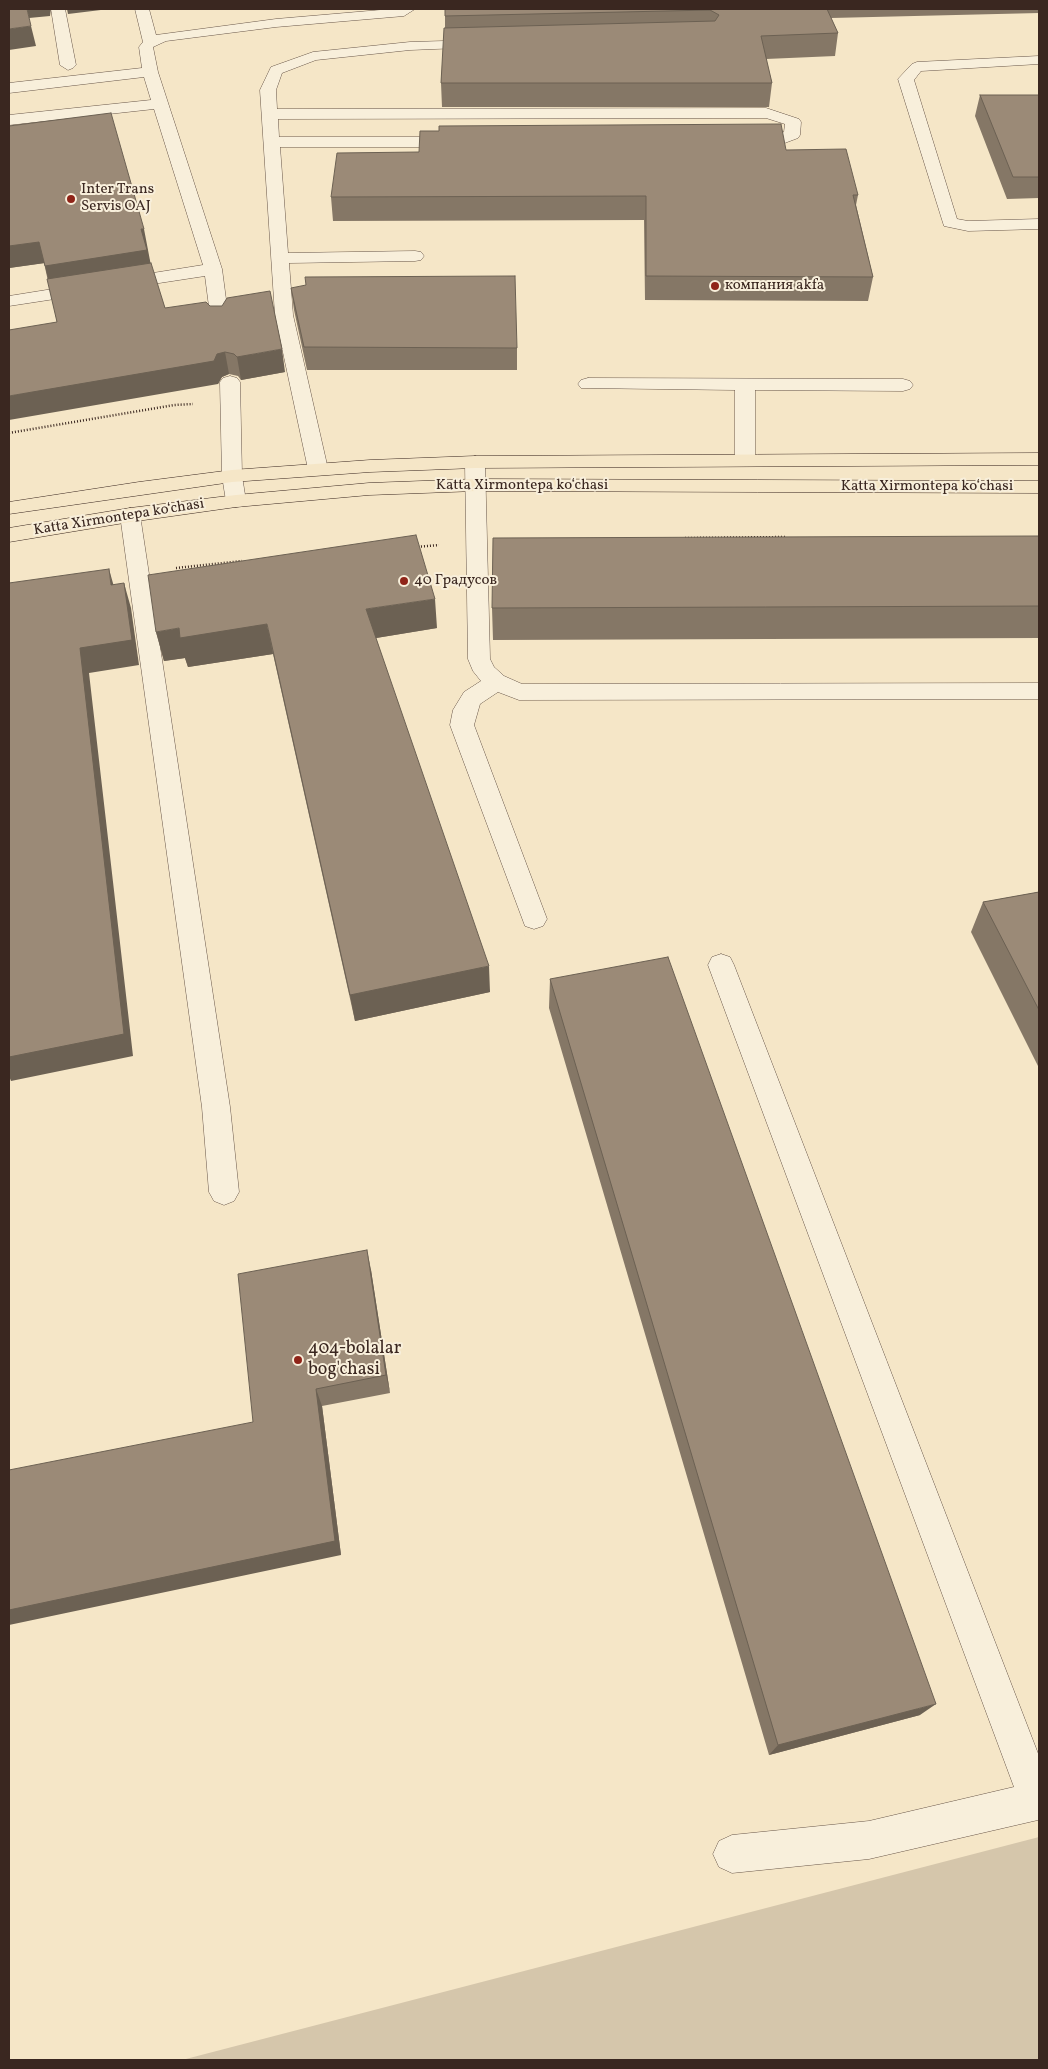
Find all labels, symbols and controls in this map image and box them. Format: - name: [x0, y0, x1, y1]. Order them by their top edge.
- place label: Inter Trans Servis OAJ: [81, 181, 154, 216]
- marker: Inter Trans Servis OAJ: [65, 193, 77, 205]
- place label: компания akfa: [725, 277, 824, 295]
- marker: компания akfa: [709, 280, 721, 292]
- street label: Katta Xirmontepa koʻchasi: [436, 477, 608, 495]
- street label: Katta Xirmontepa koʻchasi: [841, 478, 1013, 496]
- street label: Katta Xirmontepa koʻchasi: [32, 496, 206, 540]
- place label: 40 Градусов: [414, 572, 497, 590]
- marker: 40 Градусов: [398, 575, 410, 587]
- place label: 404-bolalar bog'chasi: [308, 1339, 401, 1382]
- marker: 404-bolalar bog'chasi: [292, 1354, 304, 1366]

